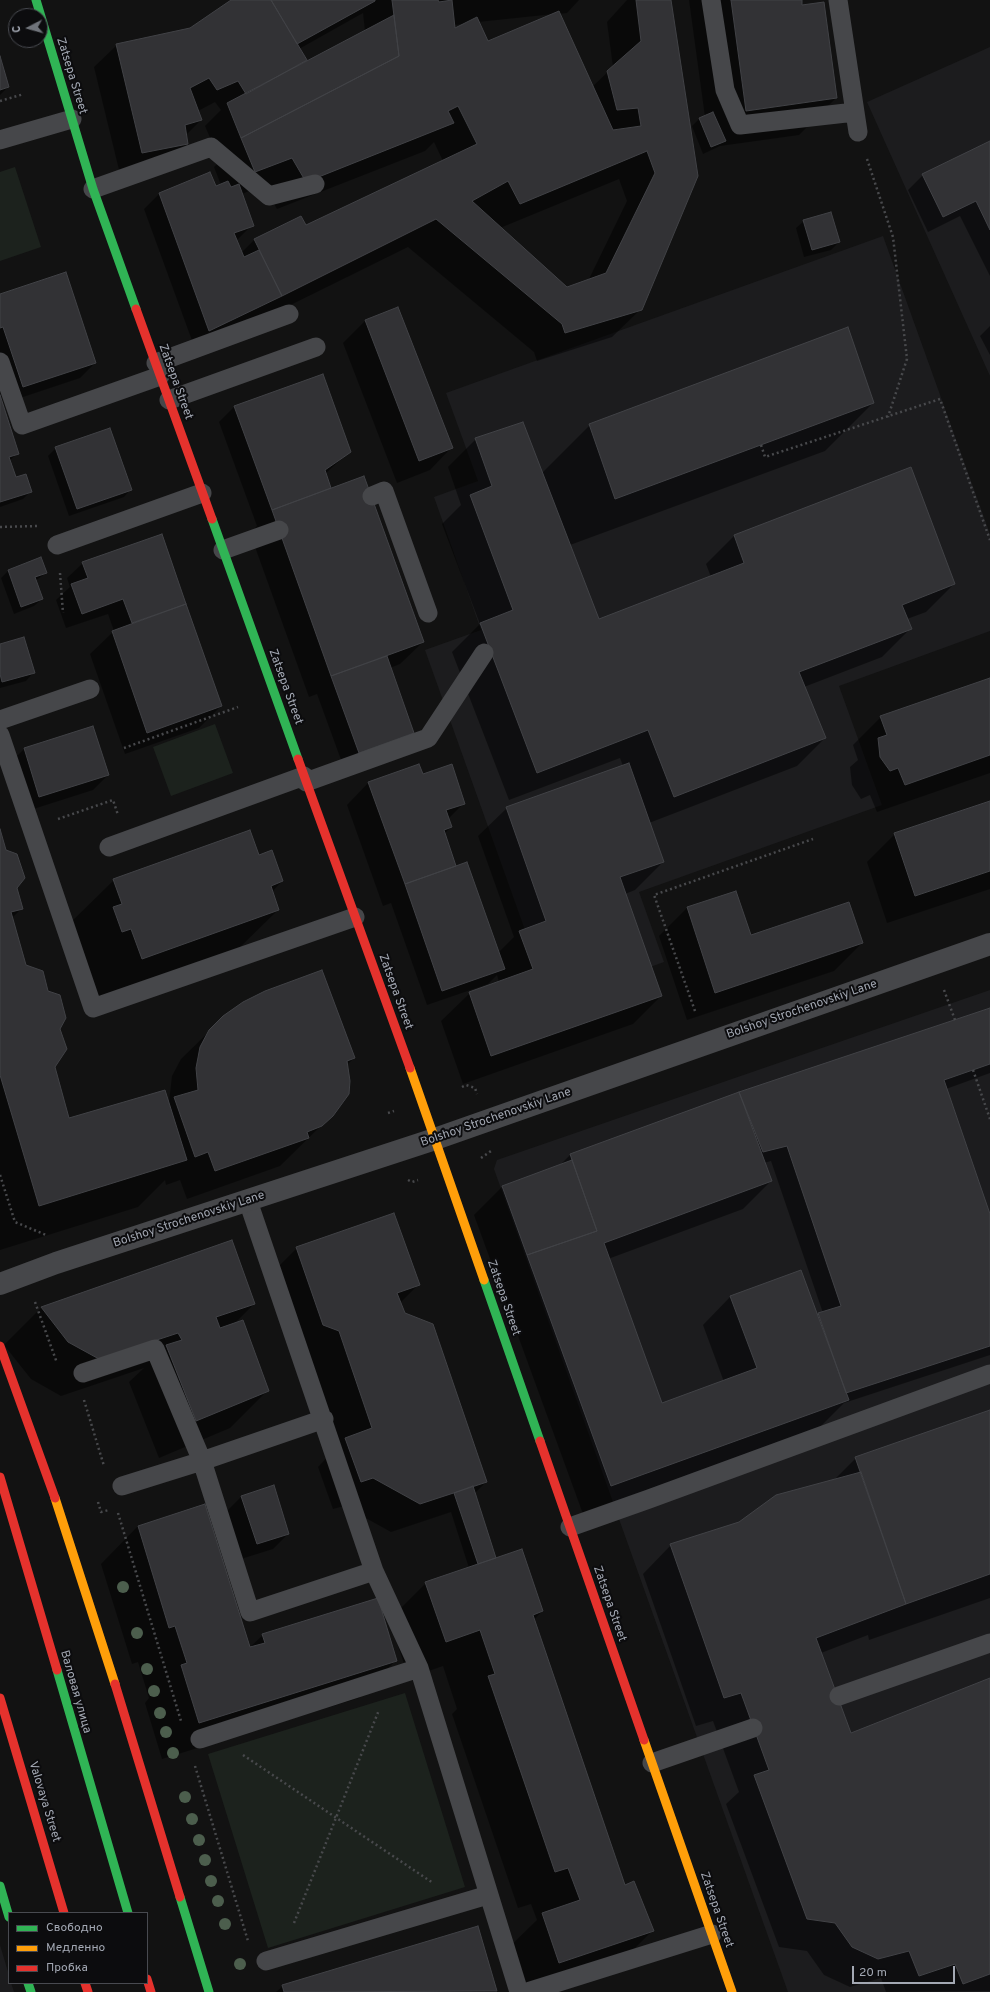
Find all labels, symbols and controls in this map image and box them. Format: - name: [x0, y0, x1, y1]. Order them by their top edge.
- north arrow: [8, 8, 48, 48]
- text: С: [10, 25, 24, 33]
- street label: Zatsepa Street: [52, 36, 90, 116]
- street label: Zatsepa Street: [155, 342, 195, 422]
- street label: Zatsepa Street: [265, 647, 305, 727]
- street label: Zatsepa Street: [375, 952, 415, 1032]
- street label: Bolshoy Strochenovskiy Lane: [725, 977, 879, 1043]
- street label: Bolshoy Strochenovskiy Lane: [419, 1085, 573, 1151]
- street label: Bolshoy Strochenovskiy Lane: [111, 1189, 267, 1251]
- street label: Zatsepa Street: [483, 1258, 523, 1338]
- street label: Zatsepa Street: [589, 1564, 629, 1644]
- street label: Валовая улица: [56, 1649, 94, 1735]
- street label: Valovaya Street: [25, 1760, 63, 1844]
- street label: Zatsepa Street: [696, 1870, 736, 1950]
- legend: [8, 1912, 148, 1984]
- text: Свободно: [46, 1920, 103, 1936]
- text: Медленно: [46, 1940, 105, 1956]
- scale bar: [854, 1958, 957, 1984]
- text: Пробка: [46, 1960, 88, 1976]
- text: 20 m: [859, 1965, 887, 1981]

